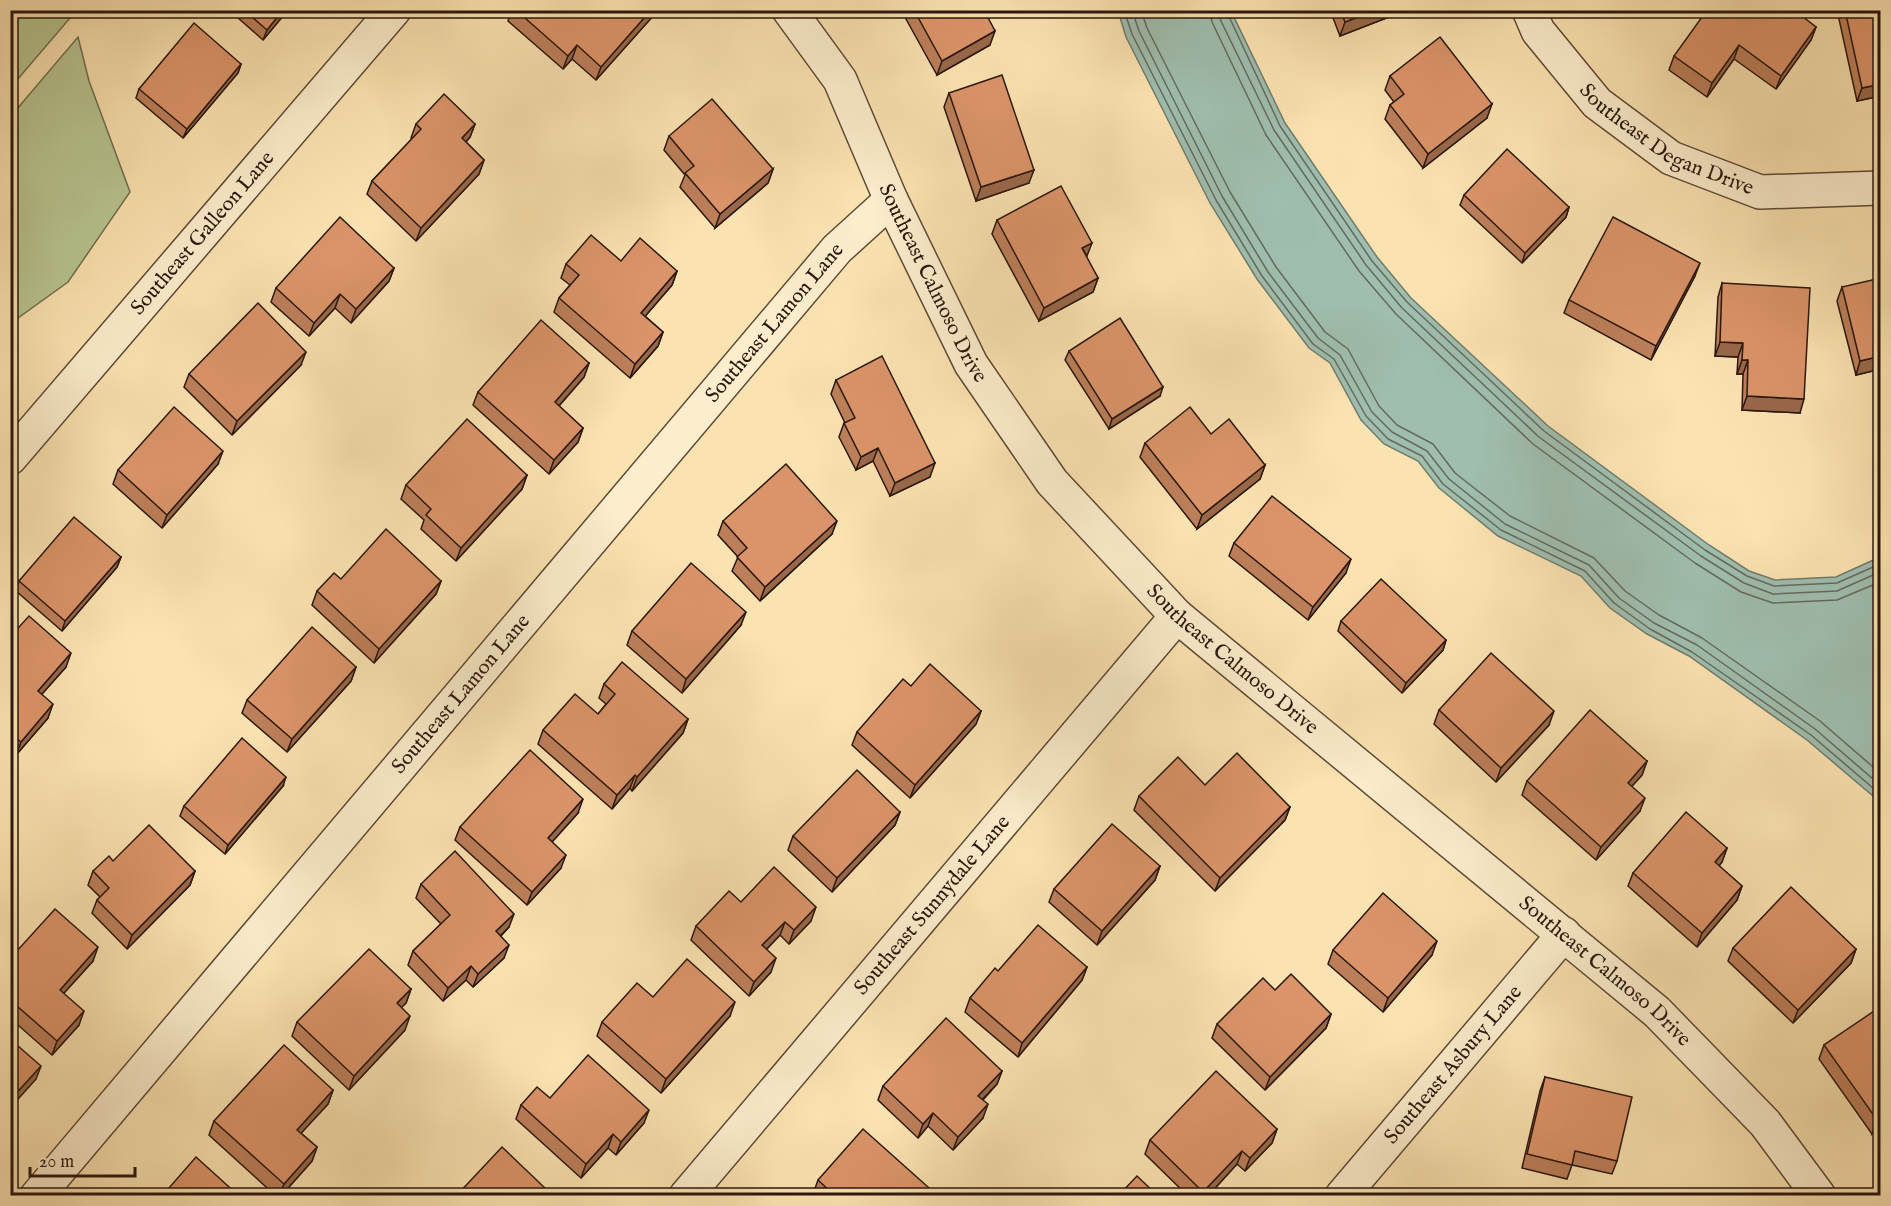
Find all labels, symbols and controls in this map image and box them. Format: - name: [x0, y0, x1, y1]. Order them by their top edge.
- street label: Southeast Degan Drive: [1573, 78, 1758, 202]
- street label: Southeast Galleon Lane: [125, 145, 281, 321]
- street label: Southeast Calmoso Drive: [872, 180, 994, 388]
- street label: Southeast Lamon Lane: [699, 237, 850, 408]
- street label: Southeast Calmoso Drive: [1140, 578, 1324, 741]
- street label: Southeast Lamon Lane: [386, 608, 536, 780]
- street label: Southeast Sunnydale Lane: [848, 809, 1016, 1001]
- street label: Southeast Calmoso Drive: [1513, 890, 1697, 1053]
- street label: Southeast Asbury Lane: [1378, 979, 1528, 1150]
- scale bar: [30, 1140, 135, 1178]
- text: 20 m: [39, 1151, 74, 1174]

